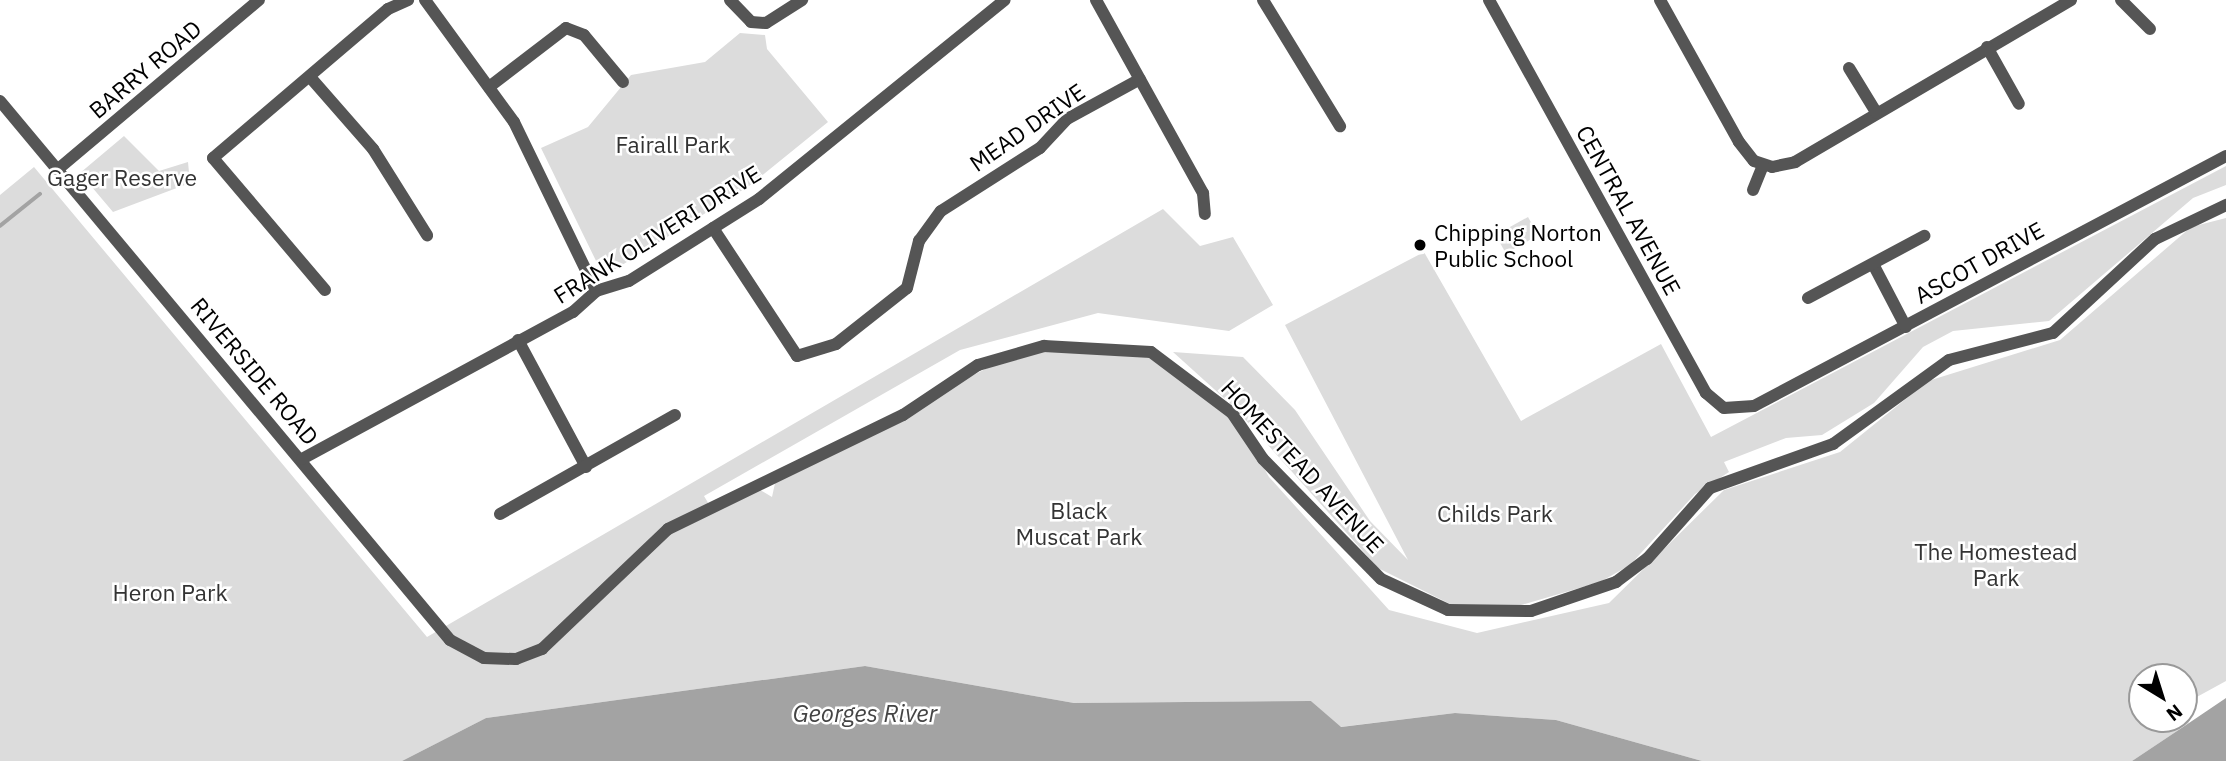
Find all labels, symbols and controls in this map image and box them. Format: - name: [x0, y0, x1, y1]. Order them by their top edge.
- street label: BARRY ROAD: [83, 14, 207, 124]
- street label: MEAD DRIVE: [964, 77, 1090, 177]
- street label: CENTRAL AVENUE: [1571, 120, 1687, 300]
- park label: Fairall Park: [616, 130, 730, 158]
- street label: FRANK OLIVERI DRIVE: [548, 159, 766, 309]
- park label: Gager Reserve: [47, 163, 197, 191]
- street label: ASCOT DRIVE: [1910, 215, 2048, 309]
- place label: Chipping Norton Public School: [1434, 218, 1602, 272]
- marker: Chipping Norton Public School: [1412, 237, 1428, 253]
- street label: RIVERSIDE ROAD: [185, 292, 325, 450]
- street label: HOMESTEAD AVENUE: [1216, 374, 1390, 558]
- park label: Black Muscat Park: [1016, 496, 1142, 550]
- park label: Childs Park: [1437, 499, 1553, 527]
- park label: The Homestead Park: [1914, 537, 2078, 591]
- park label: Heron Park: [112, 578, 228, 606]
- north arrow: [2128, 663, 2198, 733]
- text: N: [2162, 699, 2188, 727]
- water label: Georges River: [793, 700, 937, 728]

